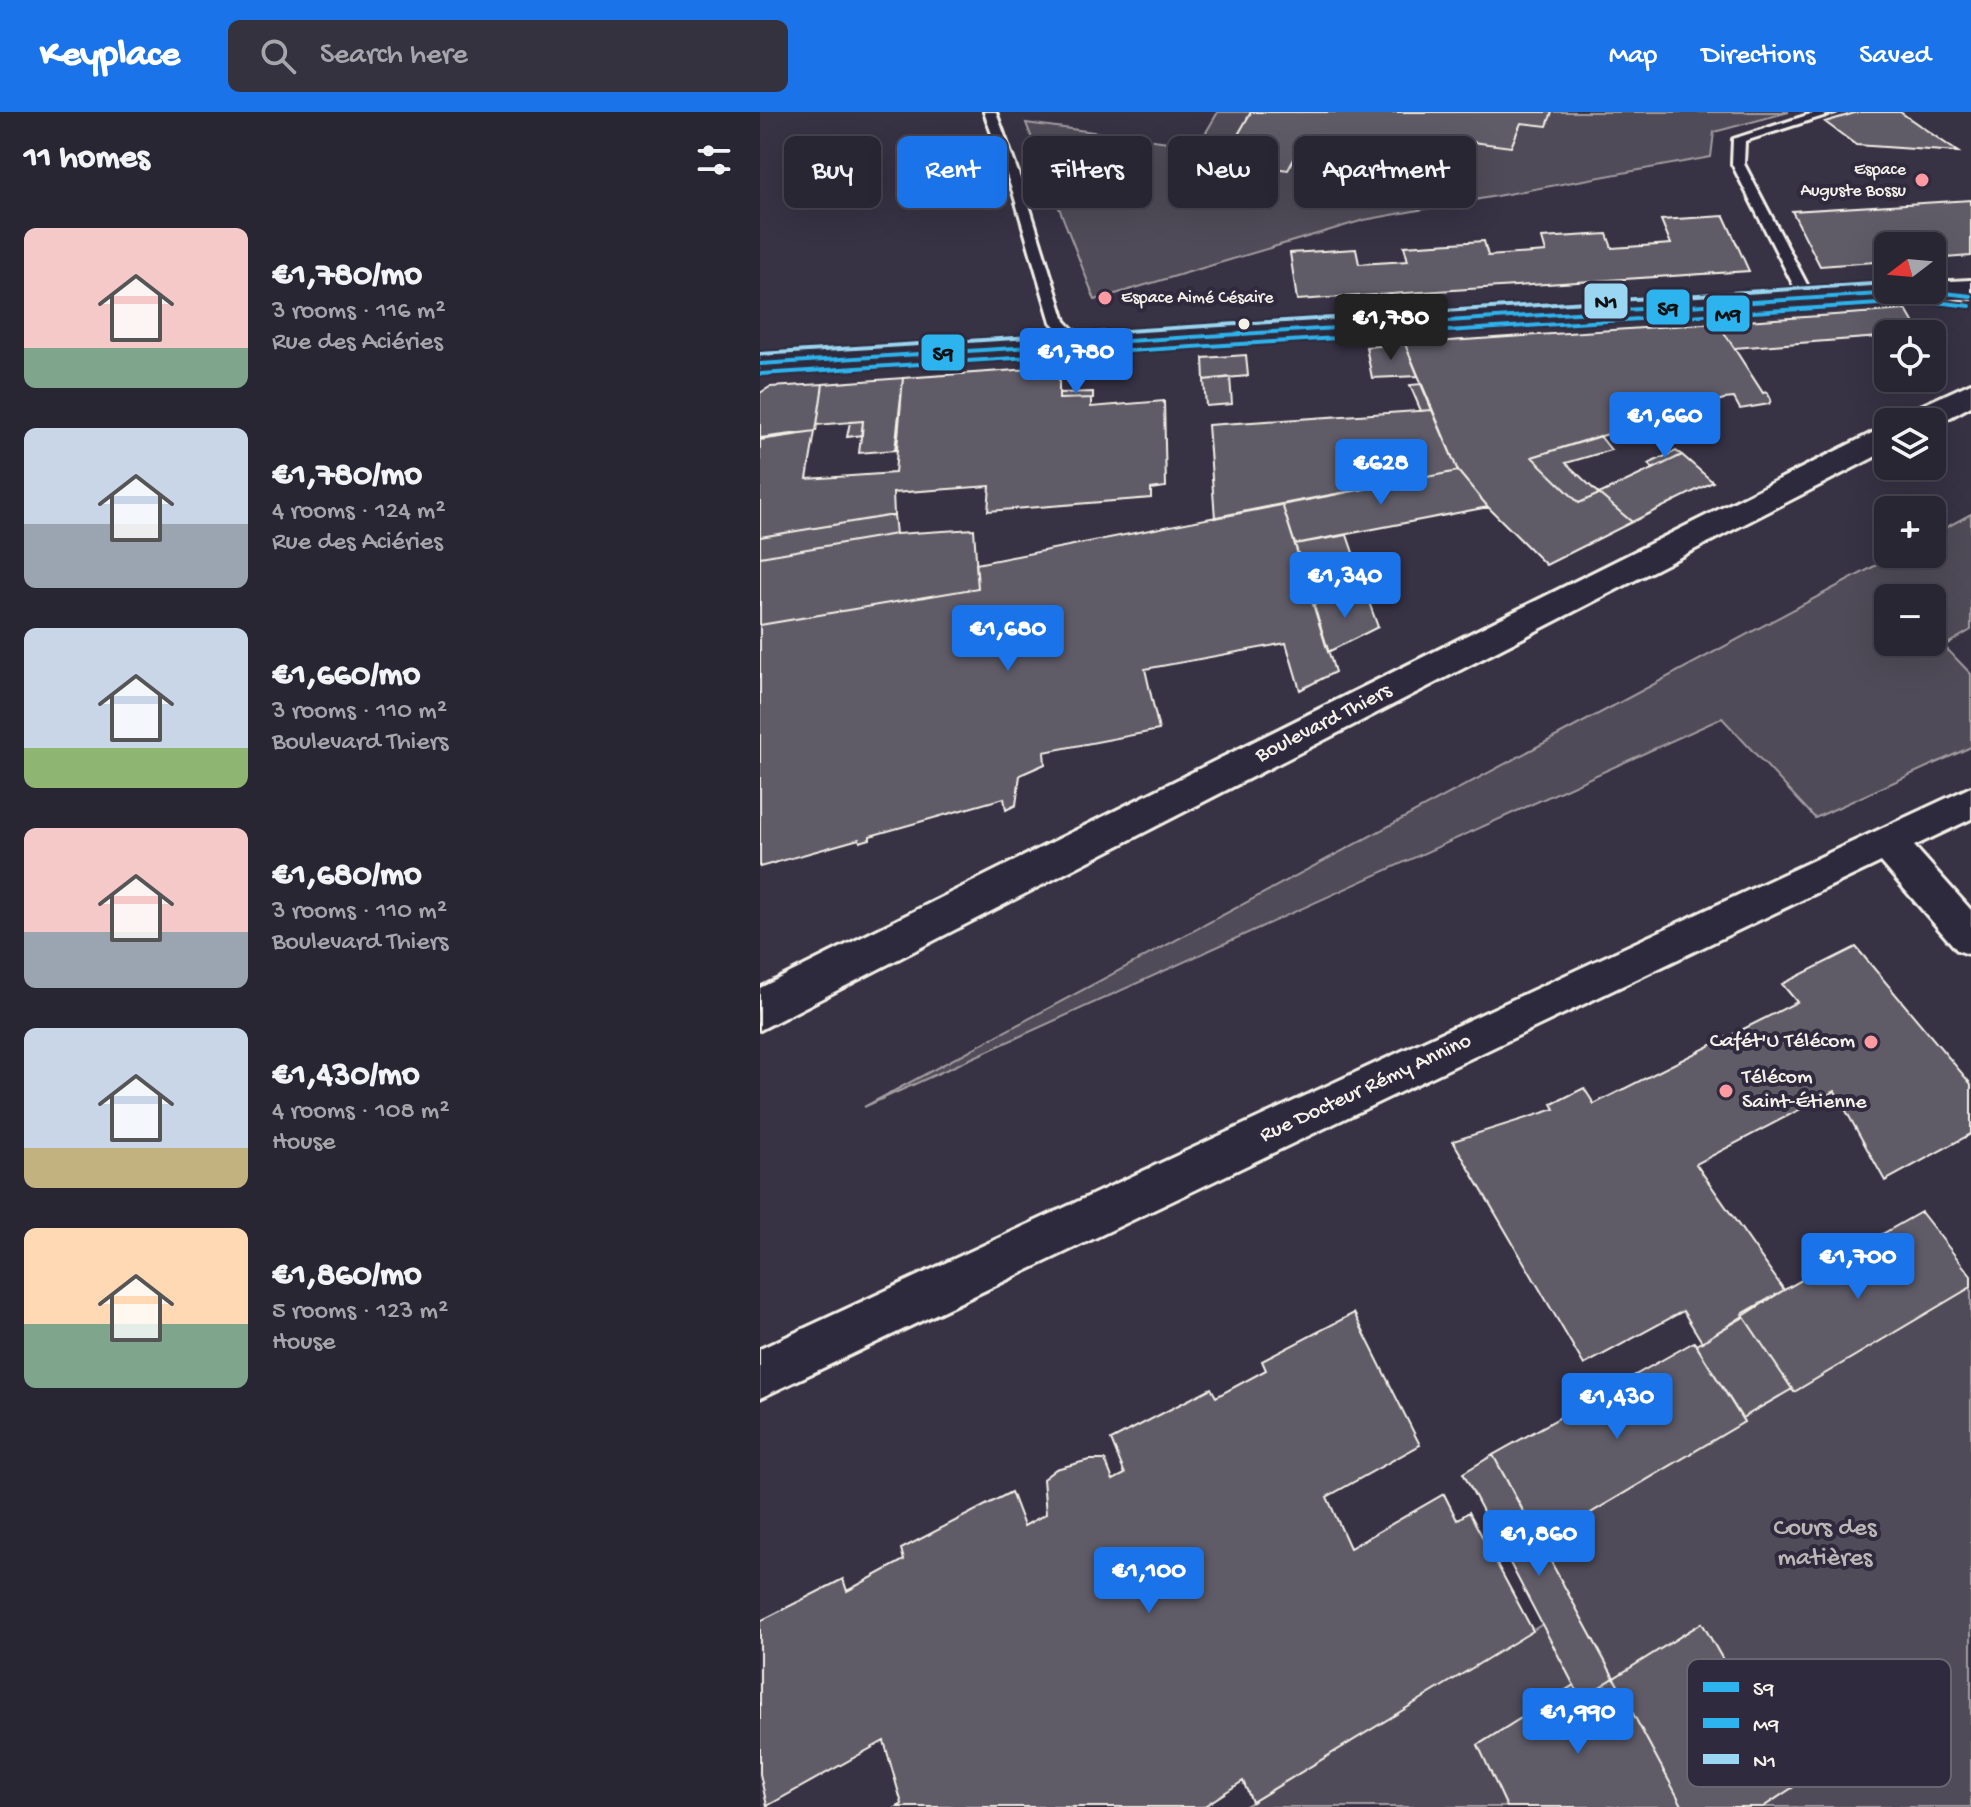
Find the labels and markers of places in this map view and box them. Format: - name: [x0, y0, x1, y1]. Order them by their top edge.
- place label: Espace Auguste Bossu: [1800, 160, 1907, 202]
- marker: Espace Auguste Bossu: [1913, 171, 1931, 189]
- place label: Espace Aimé Césaire: [1121, 288, 1274, 309]
- marker: Espace Aimé Césaire: [1096, 289, 1114, 307]
- pin: €1,780: [1326, 294, 1456, 362]
- unlabelled marker: [1236, 316, 1252, 332]
- pin: €1,780: [1011, 328, 1141, 396]
- pin: €1,660: [1600, 392, 1730, 460]
- pin: €628: [1334, 439, 1428, 507]
- pin: €1,340: [1280, 552, 1410, 620]
- pin: €1,680: [943, 605, 1073, 673]
- place label: Cafét'U Télécom: [1710, 1029, 1855, 1055]
- marker: Cafét'U Télécom: [1862, 1033, 1880, 1051]
- place label: Télécom Saint-Étienne: [1740, 1065, 1867, 1116]
- marker: Télécom Saint-Étienne: [1717, 1082, 1735, 1100]
- pin: €1,700: [1793, 1233, 1923, 1301]
- pin: €1,430: [1552, 1373, 1682, 1441]
- pin: €1,860: [1474, 1510, 1604, 1578]
- pin: €1,100: [1084, 1547, 1214, 1615]
- pin: €1,990: [1513, 1688, 1643, 1756]

